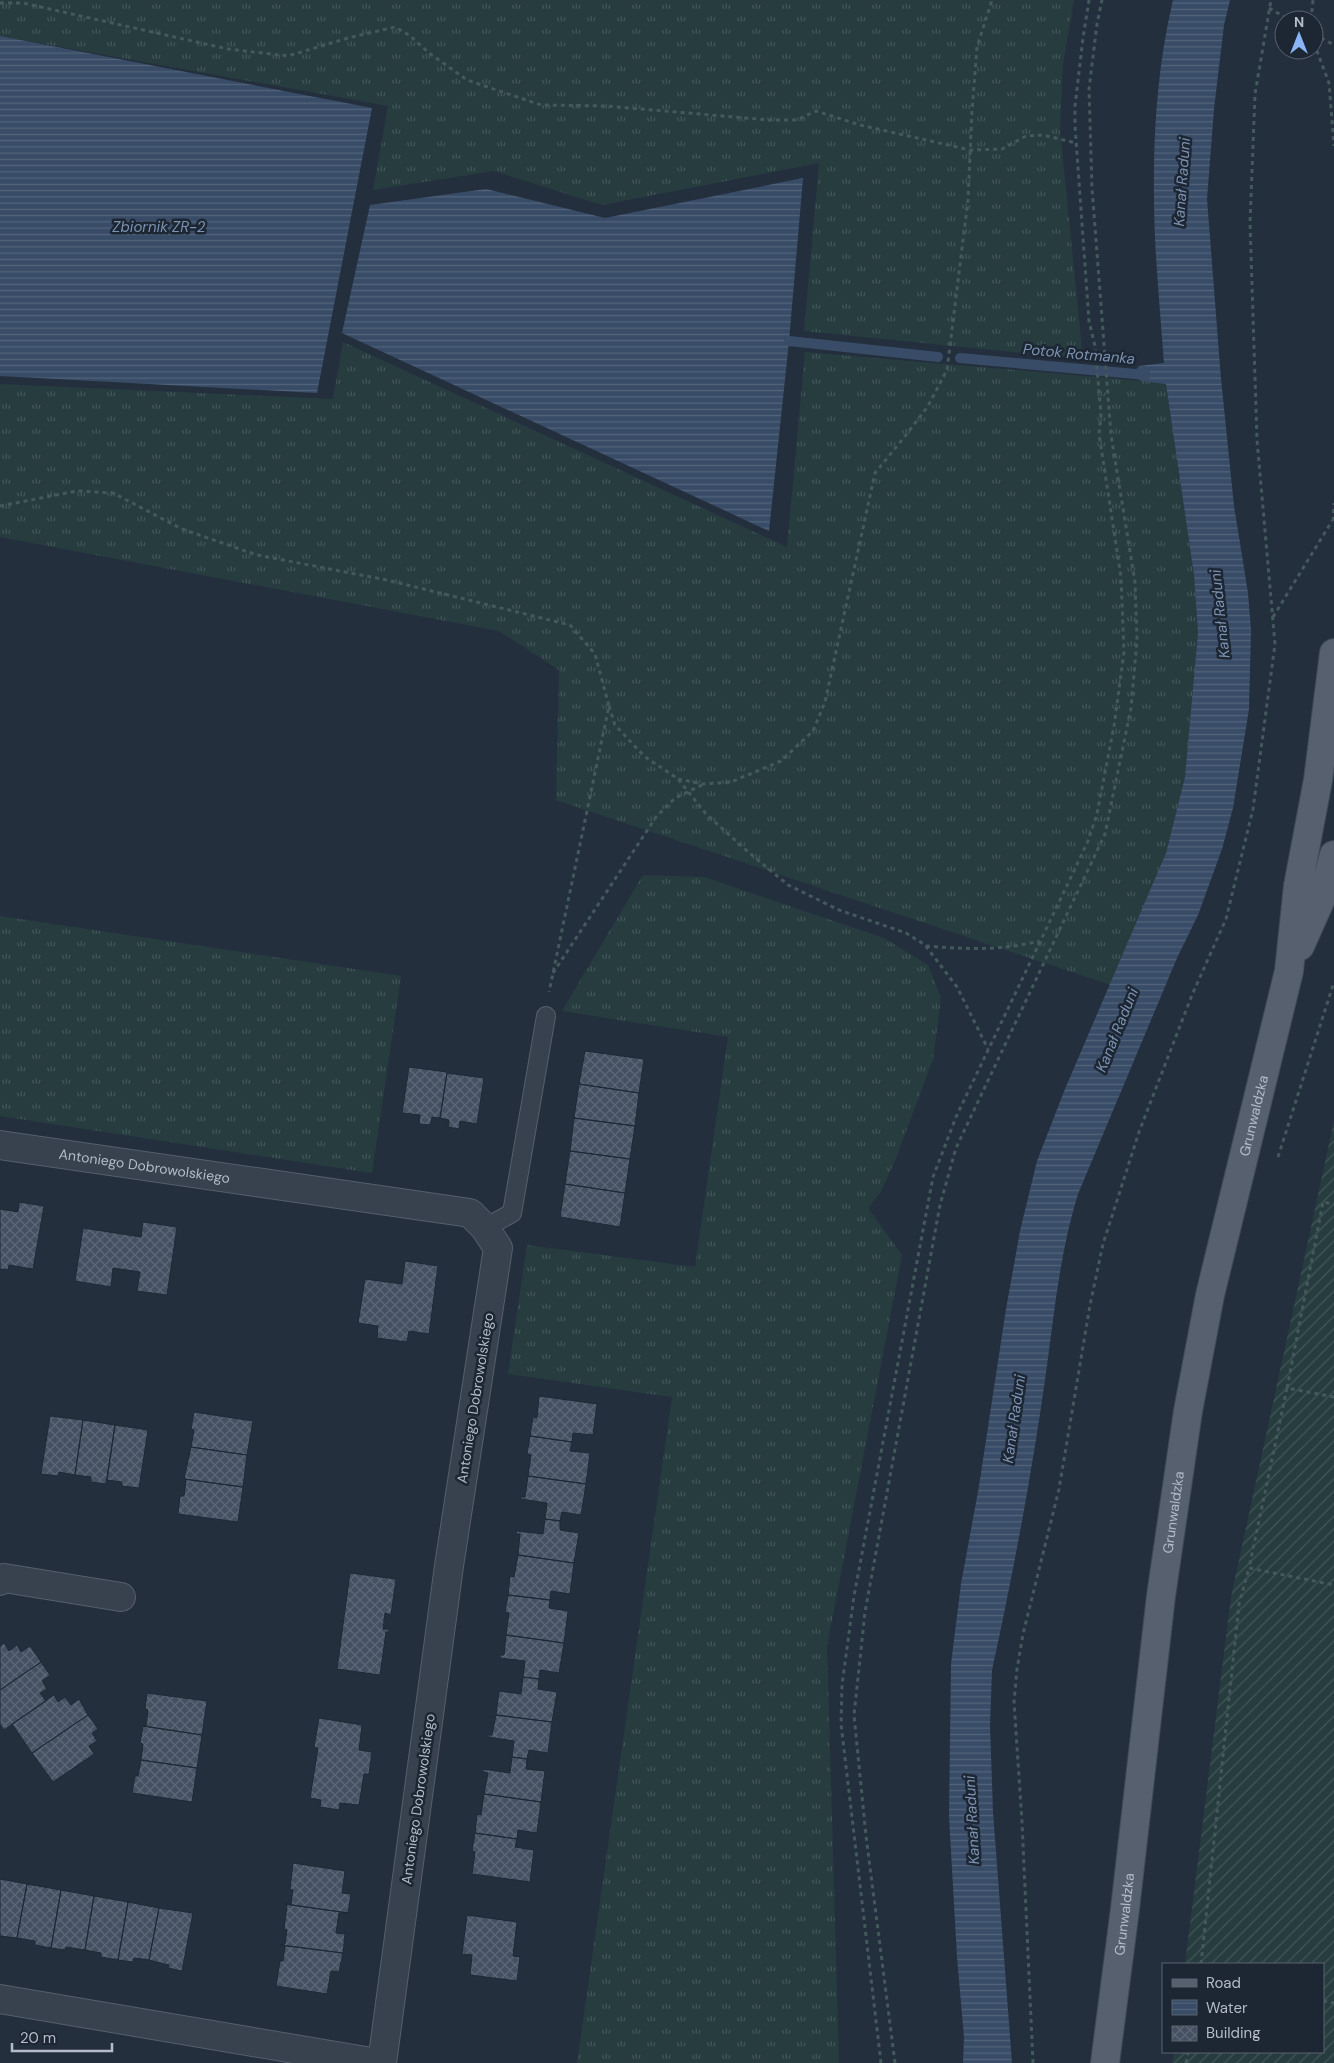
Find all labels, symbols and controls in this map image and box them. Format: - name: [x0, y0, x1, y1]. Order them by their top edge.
- north arrow: [1274, 10, 1324, 60]
- text: N: [1294, 13, 1304, 31]
- water label: Kanał Raduni: [1169, 137, 1195, 227]
- water label: Zbiornik ZR-2: [112, 217, 206, 237]
- water label: Potok Rotmanka: [1022, 339, 1136, 369]
- water label: Kanał Raduni: [1205, 568, 1235, 659]
- water label: Kanał Raduni: [1091, 985, 1143, 1075]
- street label: Grunwaldzka: [1235, 1073, 1272, 1158]
- street label: Antoniego Dobrowolskiego: [58, 1145, 231, 1187]
- street label: Antoniego Dobrowolskiego: [453, 1311, 497, 1485]
- water label: Kanał Raduni: [998, 1373, 1030, 1464]
- street label: Grunwaldzka: [1158, 1470, 1188, 1555]
- street label: Antoniego Dobrowolskiego: [397, 1712, 439, 1886]
- water label: Kanał Raduni: [960, 1775, 984, 1865]
- street label: Grunwaldzka: [1110, 1872, 1138, 1957]
- legend: [1162, 1963, 1324, 2053]
- text: Road: [1206, 1973, 1241, 1993]
- text: Water: [1206, 1998, 1248, 2018]
- scale bar: [12, 2020, 112, 2052]
- text: Building: [1206, 2023, 1261, 2043]
- text: 20 m: [20, 2028, 56, 2048]

